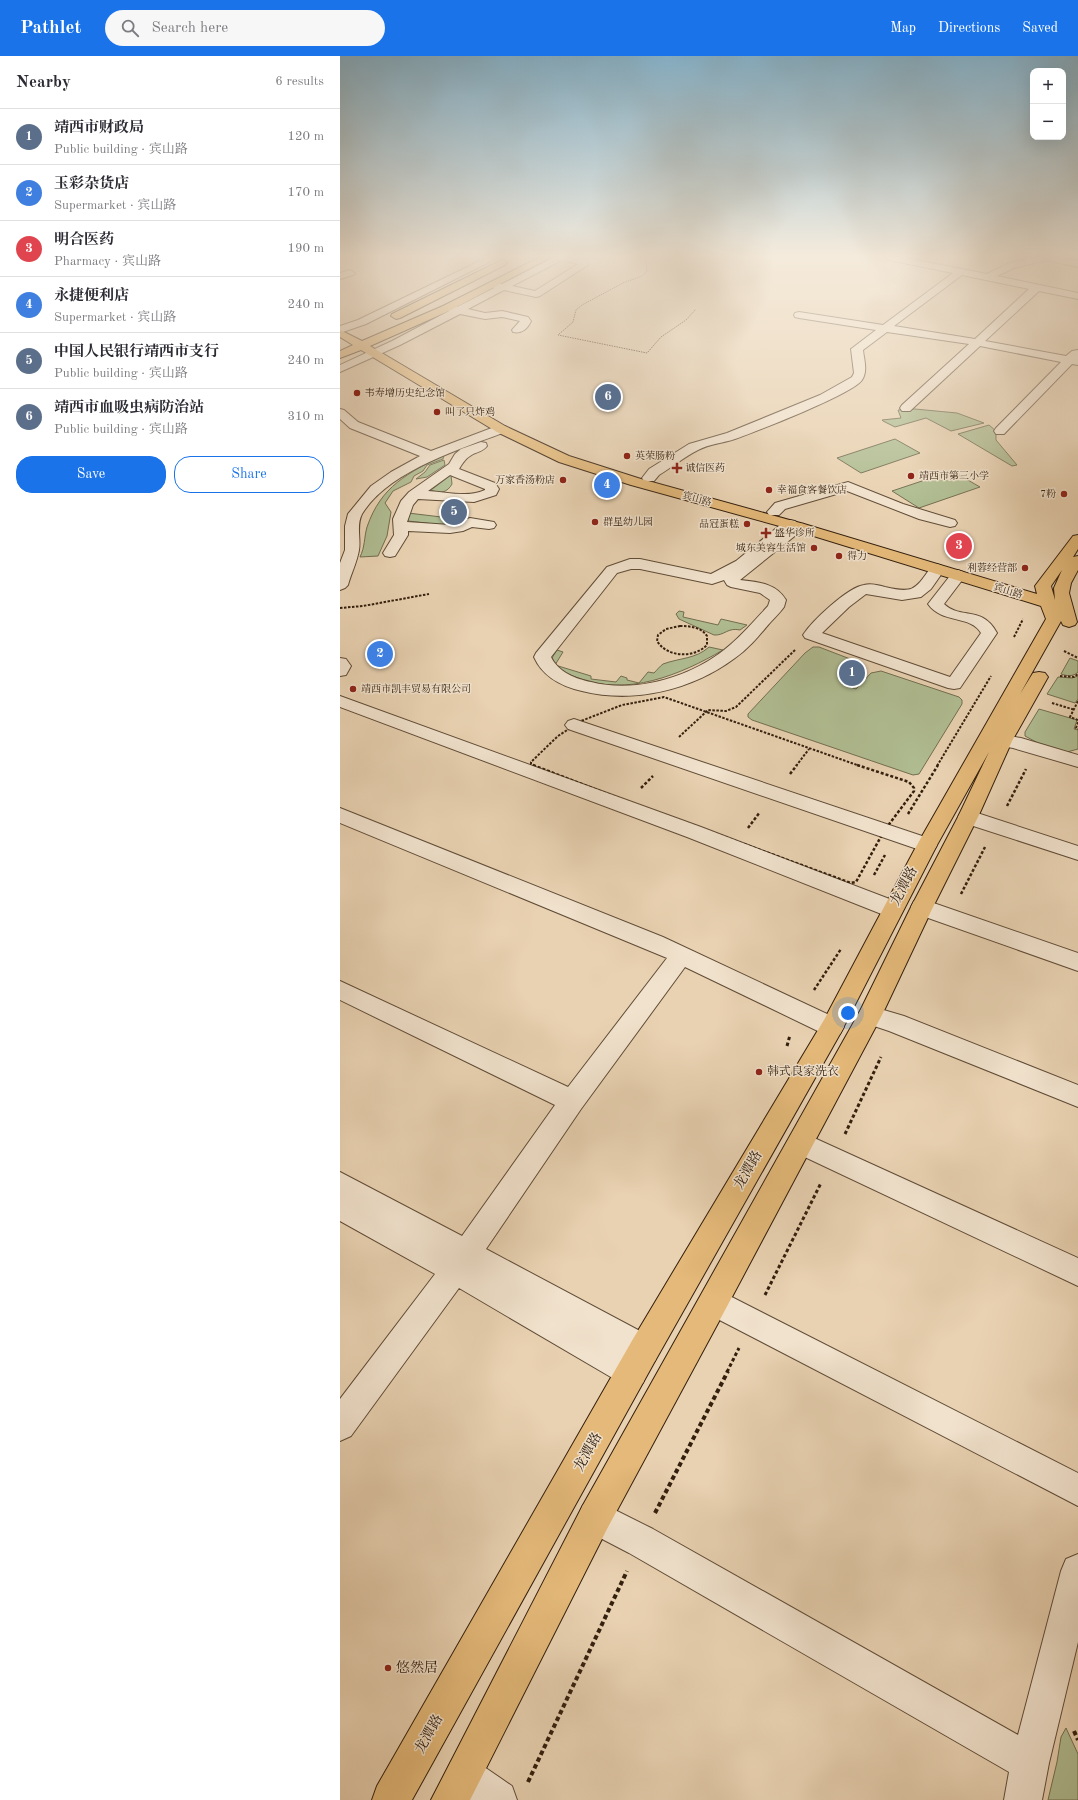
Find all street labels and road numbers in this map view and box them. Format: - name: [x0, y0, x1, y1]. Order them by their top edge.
- street label: 宾山路: [681, 489, 713, 508]
- street label: 宾山路: [992, 581, 1024, 600]
- street label: 龙潭路: [887, 864, 920, 908]
- street label: 龙潭路: [731, 1148, 765, 1192]
- street label: 龙潭路: [571, 1430, 604, 1474]
- street label: 龙潭路: [412, 1712, 445, 1756]

